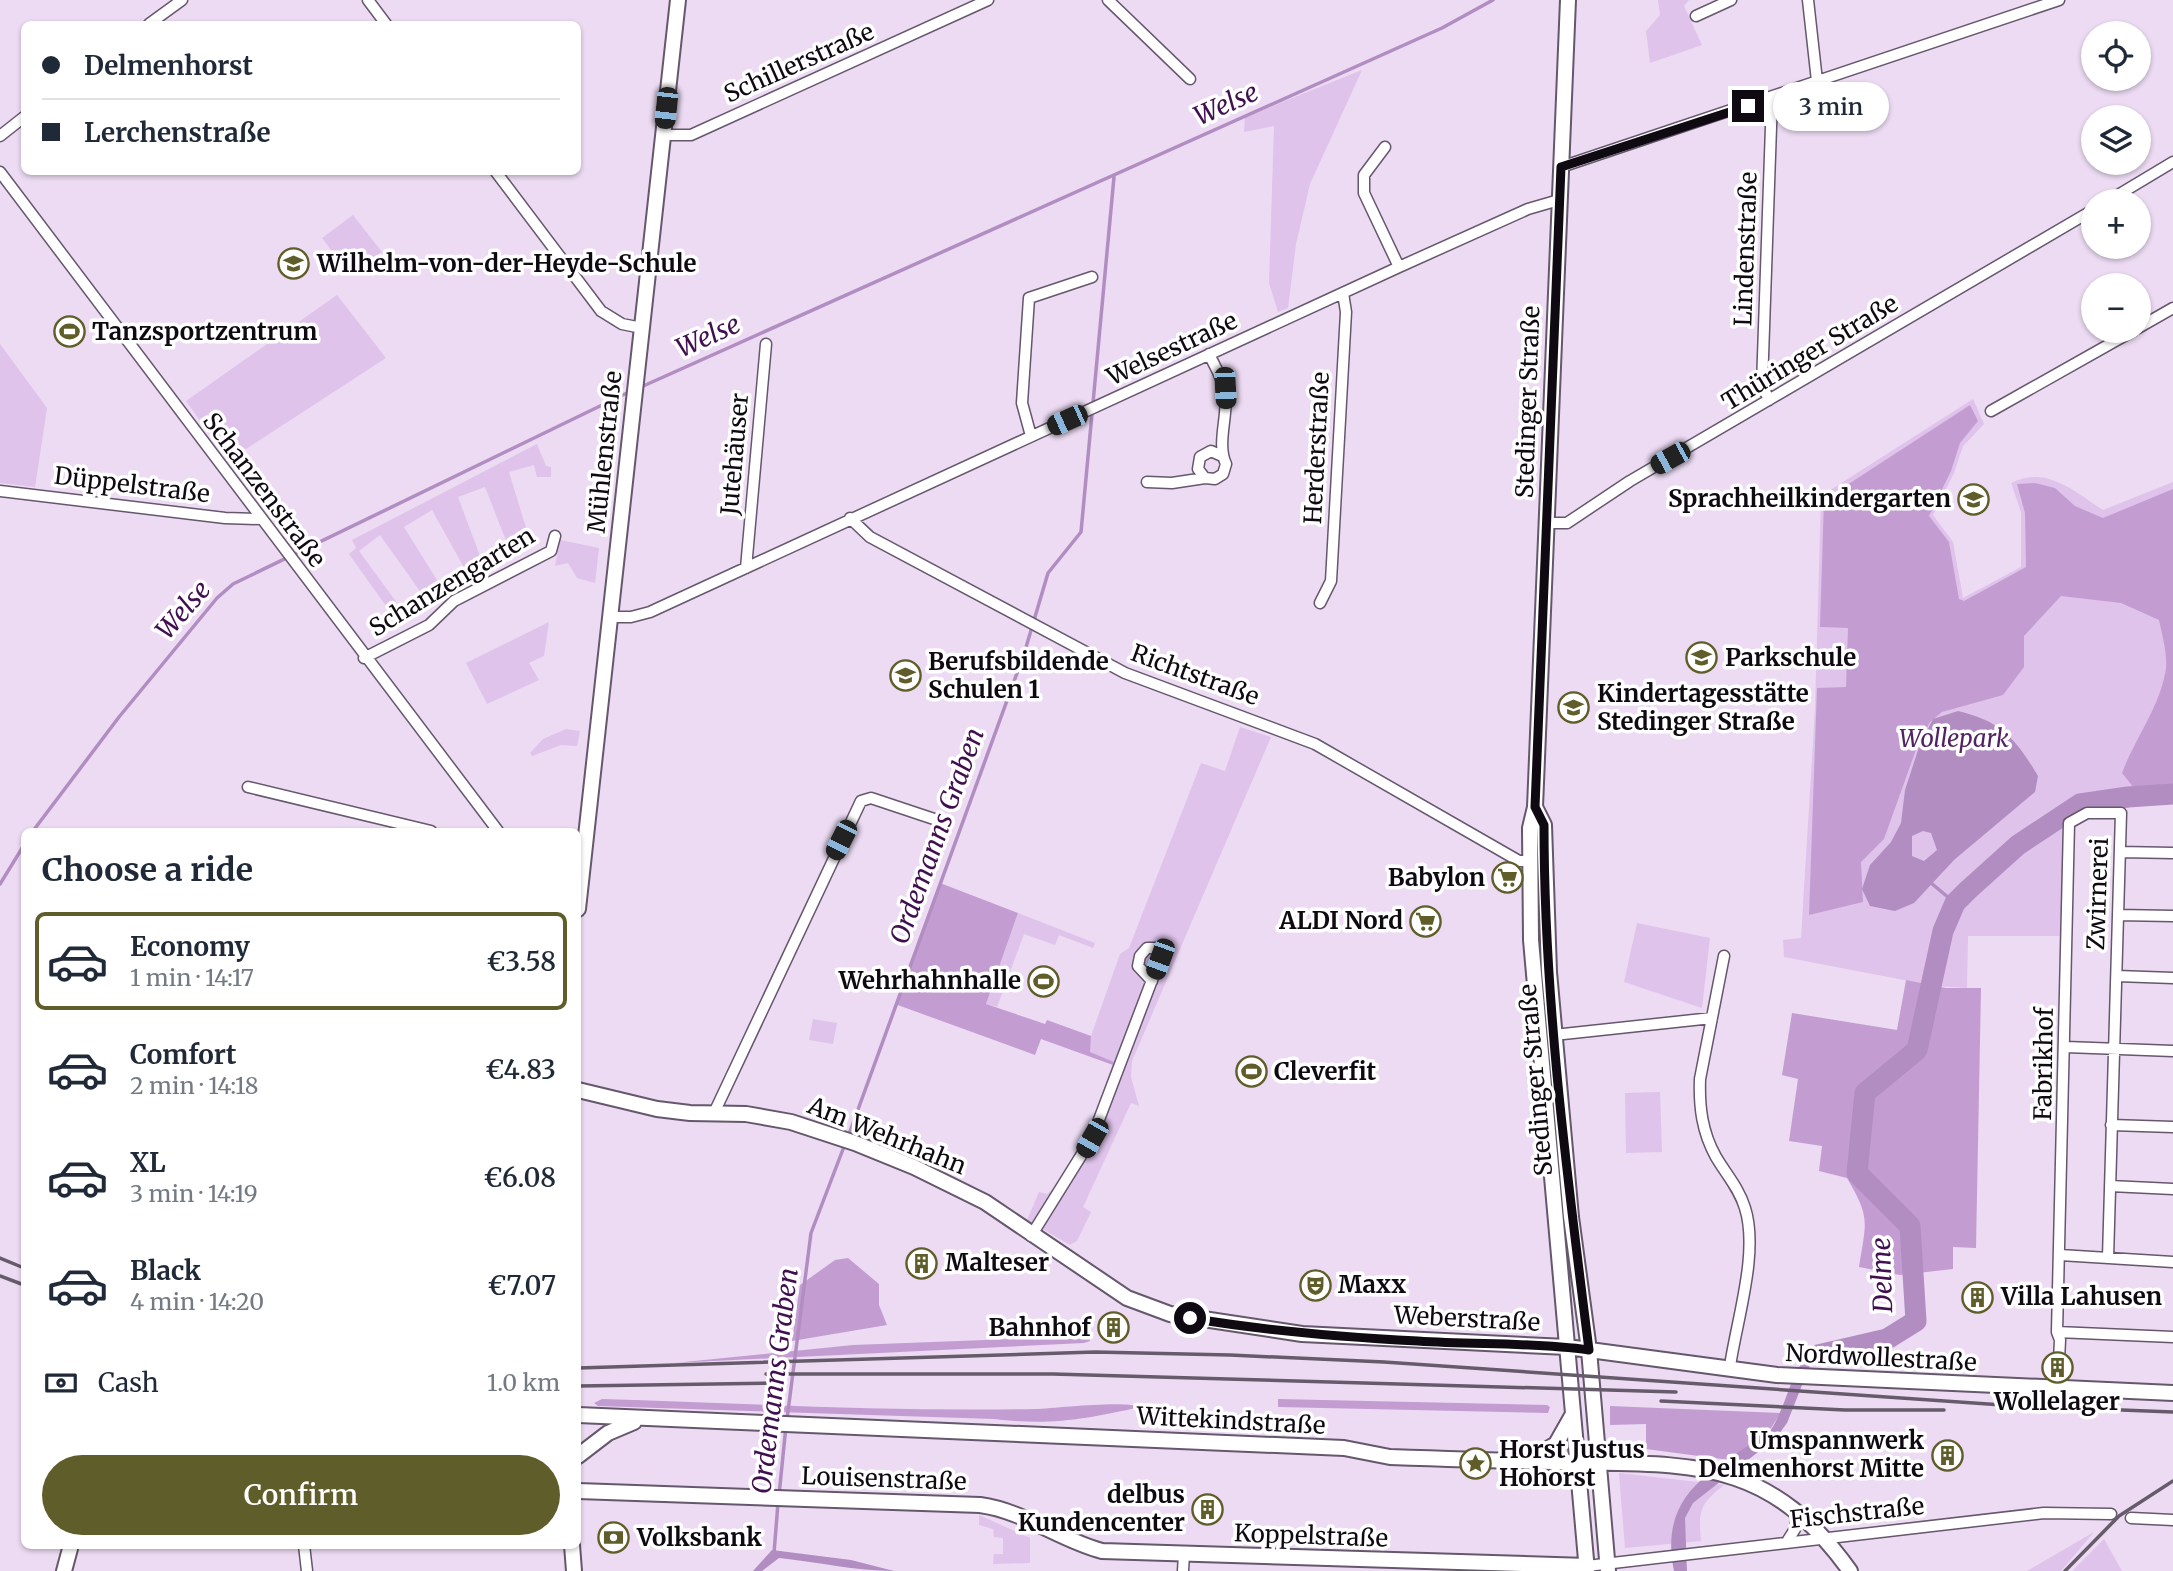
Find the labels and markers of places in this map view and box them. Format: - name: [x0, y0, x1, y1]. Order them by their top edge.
- school or university icon: Wilhelm-von-der-Heyde-Schule: [277, 247, 311, 281]
- place label: Wilhelm-von-der-Heyde-Schule: [316, 248, 697, 279]
- sports icon: Tanzsportzentrum: [52, 315, 86, 349]
- place label: Tanzsportzentrum: [92, 316, 317, 347]
- school or university icon: Sprachheilkindergarten: [1957, 482, 1991, 516]
- place label: Sprachheilkindergarten: [1668, 483, 1951, 514]
- school or university icon: Parkschule: [1685, 641, 1719, 675]
- place label: Parkschule: [1725, 642, 1856, 673]
- place label: Berufsbildende Schulen 1: [928, 646, 1109, 705]
- school or university icon: Berufsbildende Schulen 1: [888, 659, 922, 693]
- place label: Kindertagesstätte Stedinger Straße: [1597, 678, 1809, 737]
- school or university icon: Kindertagesstätte Stedinger Straße: [1557, 691, 1591, 725]
- supermarket icon: Babylon: [1491, 861, 1525, 895]
- place label: Babylon: [1388, 862, 1485, 893]
- supermarket icon: ALDI Nord: [1409, 904, 1443, 938]
- place label: ALDI Nord: [1278, 905, 1403, 936]
- sports icon: Wehrhahnhalle: [1027, 964, 1061, 998]
- place label: Wehrhahnhalle: [838, 965, 1021, 996]
- sports icon: Cleverfit: [1234, 1055, 1268, 1089]
- place label: Cleverfit: [1274, 1056, 1376, 1087]
- building icon: Malteser: [905, 1246, 939, 1280]
- place label: Malteser: [945, 1247, 1049, 1278]
- theatre icon: Maxx: [1298, 1268, 1332, 1302]
- place label: Maxx: [1338, 1269, 1406, 1300]
- building icon: Villa Lahusen: [1961, 1280, 1995, 1314]
- place label: Villa Lahusen: [2000, 1281, 2162, 1312]
- building icon: Bahnhof: [1097, 1311, 1131, 1345]
- place label: Bahnhof: [988, 1312, 1092, 1343]
- building icon: Wollelager: [2040, 1351, 2074, 1385]
- place label: Wollelager: [1993, 1386, 2120, 1417]
- place label: Umspannwerk Delmenhorst Mitte: [1698, 1425, 1924, 1484]
- place label: Horst Justus Hohorst: [1499, 1434, 1645, 1493]
- building icon: Umspannwerk Delmenhorst Mitte: [1930, 1438, 1964, 1472]
- place icon: Horst Justus Hohorst: [1459, 1447, 1493, 1481]
- place label: delbus Kundencenter: [1018, 1479, 1185, 1538]
- building icon: delbus Kundencenter: [1191, 1492, 1225, 1526]
- bank icon: Volksbank: [597, 1521, 631, 1555]
- place label: Volksbank: [636, 1522, 762, 1553]

